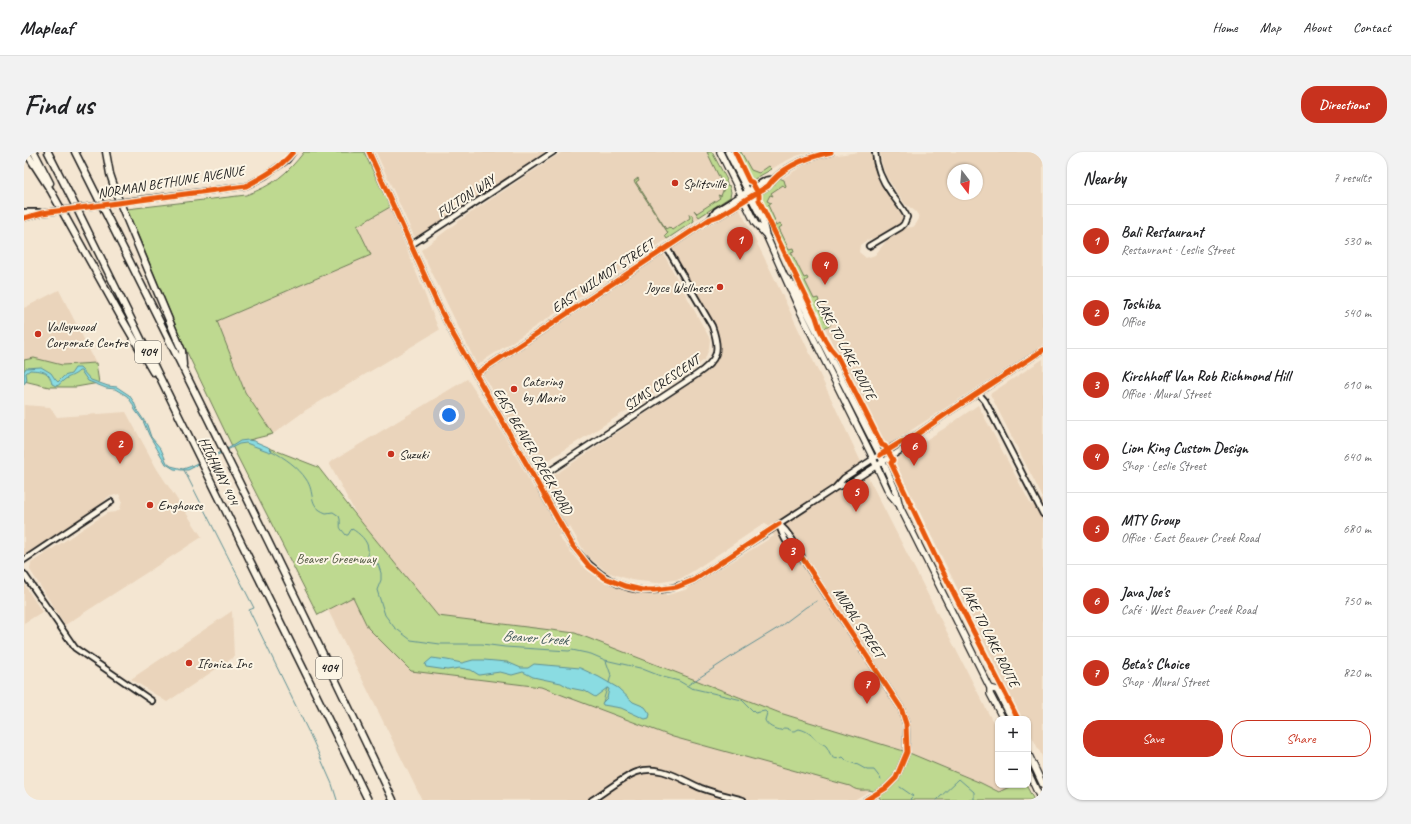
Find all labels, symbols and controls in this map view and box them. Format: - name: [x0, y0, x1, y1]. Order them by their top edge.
- text: Mapleaf: [20, 16, 73, 40]
- text: Home: [1212, 19, 1238, 36]
- text: Map: [1260, 19, 1281, 36]
- text: About: [1303, 19, 1331, 36]
- text: Contact: [1353, 19, 1391, 36]
- button: Directions: [1301, 86, 1387, 123]
- text: Find us: [24, 87, 94, 122]
- street label: NORMAN BETHUNE AVENUE: [96, 162, 248, 202]
- north arrow: [947, 164, 983, 200]
- text: Nearby: [1083, 168, 1126, 189]
- street label: FULTON WAY: [434, 170, 500, 221]
- text: 7 results: [1333, 170, 1371, 186]
- place label: Splitsville: [683, 175, 727, 192]
- marker: Splitsville: [670, 178, 680, 188]
- text: Bali Restaurant: [1121, 223, 1203, 242]
- pin: 1: [727, 227, 753, 260]
- street label: EAST WILMOT STREET: [549, 233, 660, 317]
- text: 1: [1093, 233, 1099, 249]
- text: 530 m: [1343, 233, 1371, 249]
- text: Restaurant · Leslie Street: [1121, 242, 1234, 258]
- pin: 4: [812, 252, 838, 285]
- place label: Joyce Wellness: [645, 279, 713, 296]
- marker: Joyce Wellness: [715, 282, 725, 292]
- street label: LAKE TO LAKE ROUTE: [812, 295, 881, 405]
- text: Toshiba: [1121, 295, 1160, 314]
- text: 2: [1093, 305, 1099, 321]
- text: 540 m: [1343, 305, 1371, 321]
- text: Office: [1121, 314, 1145, 330]
- place label: Valleywood Corporate Centre: [46, 318, 129, 351]
- marker: Valleywood Corporate Centre: [33, 329, 43, 339]
- road number: 404: [135, 341, 161, 363]
- street label: SIMS CRESCENT: [621, 349, 706, 415]
- text: Kirchhoff Van Rob Richmond Hill: [1121, 367, 1290, 386]
- place label: Catering by Mario: [522, 373, 566, 406]
- text: 3: [1093, 377, 1099, 393]
- text: 610 m: [1343, 377, 1371, 393]
- marker: Catering by Mario: [509, 384, 519, 394]
- street label: EAST BEAVER CREEK ROAD: [490, 385, 577, 519]
- text: Office · Mural Street: [1121, 386, 1211, 402]
- your location: [439, 405, 459, 425]
- pin: 2: [107, 431, 133, 464]
- pin: 6: [901, 433, 927, 466]
- street label: HIGHWAY 404: [195, 434, 244, 510]
- text: Lion King Custom Design: [1121, 439, 1248, 458]
- place label: Suzuki: [399, 446, 431, 463]
- marker: Suzuki: [386, 449, 396, 459]
- text: 4: [1093, 449, 1099, 465]
- text: 640 m: [1343, 449, 1371, 465]
- text: Shop · Leslie Street: [1121, 458, 1206, 474]
- pin: 5: [843, 479, 869, 512]
- place label: Enghouse: [158, 497, 204, 514]
- marker: Enghouse: [145, 500, 155, 510]
- text: MTY Group: [1121, 511, 1179, 530]
- text: 5: [1093, 521, 1099, 537]
- text: 680 m: [1343, 521, 1371, 537]
- text: Office · East Beaver Creek Road: [1121, 530, 1259, 546]
- pin: 3: [779, 538, 805, 571]
- park label: Beaver Greenway: [296, 550, 377, 567]
- street label: LAKE TO LAKE ROUTE: [957, 582, 1024, 692]
- text: Java Joe's: [1121, 583, 1169, 602]
- street label: MURAL STREET: [830, 585, 890, 664]
- text: 6: [1093, 593, 1099, 609]
- text: 750 m: [1343, 593, 1371, 609]
- text: Café · West Beaver Creek Road: [1121, 602, 1256, 618]
- water label: Beaver Creek: [502, 626, 571, 650]
- place label: Ifonica Inc: [197, 655, 253, 672]
- text: Beta's Choice: [1121, 655, 1189, 674]
- road number: 404: [316, 657, 342, 679]
- marker: Ifonica Inc: [184, 658, 194, 668]
- text: 7: [1093, 665, 1099, 681]
- text: 820 m: [1343, 665, 1371, 681]
- pin: 7: [854, 671, 880, 704]
- text: Shop · Mural Street: [1121, 674, 1209, 690]
- map controls: [995, 716, 1031, 788]
- button: +: [995, 716, 1031, 752]
- button: Save: [1083, 720, 1223, 757]
- button: Share: [1231, 720, 1371, 757]
- button: −: [995, 752, 1031, 788]

